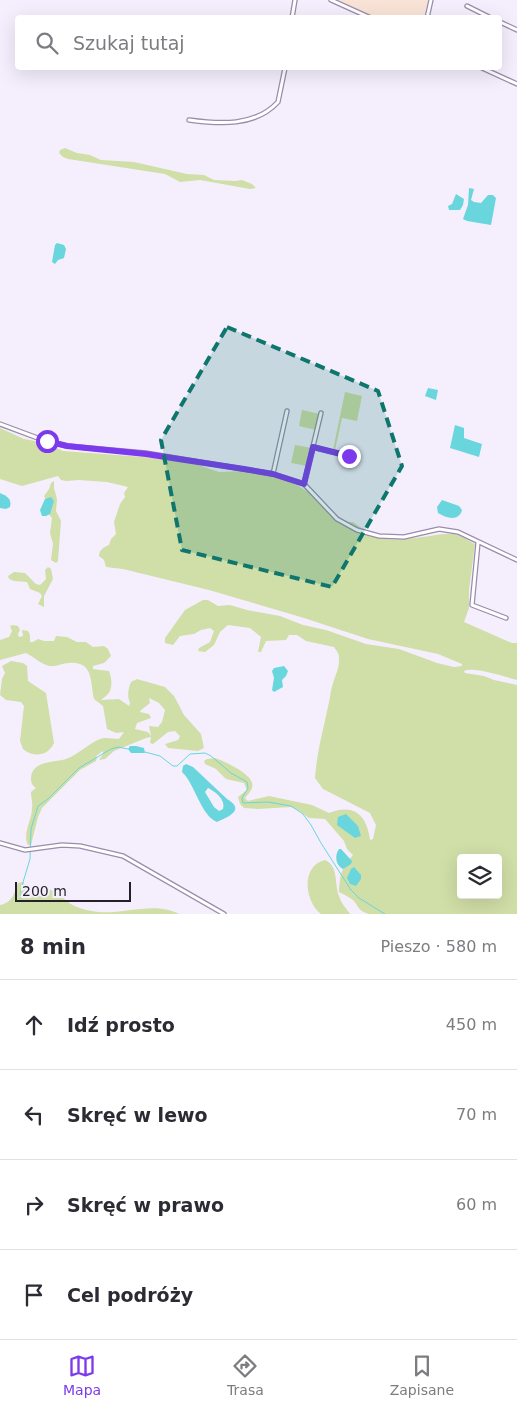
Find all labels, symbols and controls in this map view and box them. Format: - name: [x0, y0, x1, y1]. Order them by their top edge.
- search box: [15, 15, 502, 70]
- icon: search: [33, 29, 61, 57]
- text: Szukaj tutaj: [73, 32, 185, 54]
- route start: [36, 430, 59, 453]
- route end: [338, 445, 361, 468]
- map controls: [457, 854, 502, 899]
- button: layers: [457, 854, 502, 899]
- scale bar: [15, 879, 131, 902]
- text: 200 m: [22, 883, 67, 899]
- text: 8 min: [20, 935, 86, 959]
- text: Pieszo · 580 m: [380, 937, 497, 956]
- icon: ahead: [20, 1011, 48, 1039]
- text: Idź prosto: [67, 1014, 175, 1036]
- text: 450 m: [446, 1015, 497, 1034]
- icon: left: [20, 1101, 48, 1129]
- text: Skręć w lewo: [67, 1104, 208, 1126]
- text: 70 m: [456, 1105, 497, 1124]
- icon: right: [20, 1191, 48, 1219]
- text: Skręć w prawo: [67, 1194, 224, 1216]
- text: 60 m: [456, 1195, 497, 1214]
- icon: arrive: [20, 1281, 48, 1309]
- text: Cel podróży: [67, 1284, 193, 1306]
- tab: Mapa: [63, 1352, 101, 1398]
- tab: Trasa: [227, 1352, 264, 1398]
- tab: Zapisane: [390, 1352, 454, 1398]

